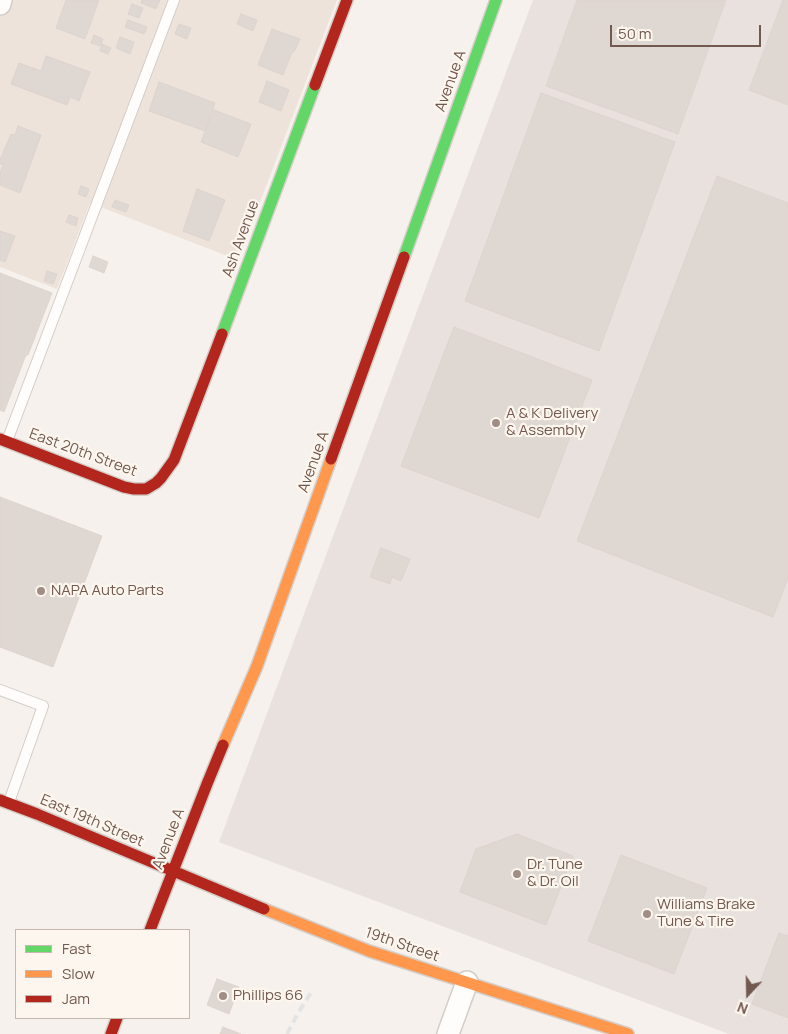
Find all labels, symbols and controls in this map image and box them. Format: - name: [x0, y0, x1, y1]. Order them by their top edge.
- scale bar: [613, 15, 764, 47]
- text: 50 m: [618, 23, 652, 44]
- street label: Avenue A: [432, 48, 470, 114]
- street label: Ash Avenue: [219, 198, 263, 280]
- place label: A & K Delivery & Assembly: [506, 405, 598, 440]
- marker: A & K Delivery & Assembly: [490, 417, 502, 429]
- street label: East 20th Street: [27, 425, 139, 481]
- street label: Avenue A: [295, 429, 333, 495]
- place label: NAPA Auto Parts: [51, 582, 164, 600]
- marker: NAPA Auto Parts: [35, 585, 47, 597]
- street label: East 19th Street: [37, 791, 147, 851]
- street label: Avenue A: [149, 806, 189, 872]
- place label: Dr. Tune & Dr. Oil: [527, 856, 583, 891]
- marker: Dr. Tune & Dr. Oil: [511, 868, 523, 880]
- place label: Williams Brake Tune & Tire: [657, 896, 755, 931]
- marker: Williams Brake Tune & Tire: [641, 908, 653, 920]
- street label: 19th Street: [363, 924, 441, 966]
- legend: [15, 929, 190, 1019]
- text: Fast: [62, 938, 91, 959]
- text: Slow: [62, 963, 95, 984]
- north arrow: [723, 969, 773, 1019]
- place label: Phillips 66: [233, 987, 303, 1005]
- text: Jam: [62, 988, 90, 1009]
- marker: Phillips 66: [217, 990, 229, 1002]
- text: N: [734, 998, 751, 1019]

